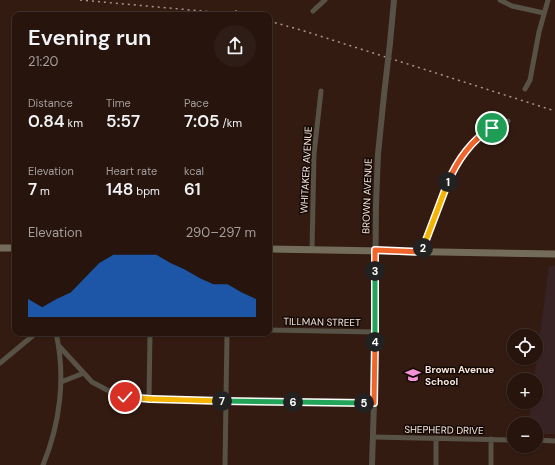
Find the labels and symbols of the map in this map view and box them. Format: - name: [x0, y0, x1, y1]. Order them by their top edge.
- pin: [475, 111, 509, 145]
- street label: WHITAKER AVENUE: [297, 126, 315, 214]
- street label: BROWN AVENUE: [359, 158, 375, 234]
- pin: 1: [438, 172, 458, 192]
- pin: 2: [413, 238, 433, 258]
- pin: 3: [365, 261, 385, 281]
- street label: TILLMAN STREET: [283, 315, 361, 329]
- pin: 4: [365, 332, 385, 352]
- place label: Brown Avenue School: [425, 363, 494, 388]
- school or university icon: Brown Avenue School: [404, 366, 422, 384]
- pin: [108, 380, 142, 414]
- pin: 7: [212, 391, 232, 411]
- pin: 6: [283, 392, 303, 412]
- pin: 5: [354, 393, 374, 413]
- street label: SHEPHERD DRIVE: [404, 423, 484, 437]

